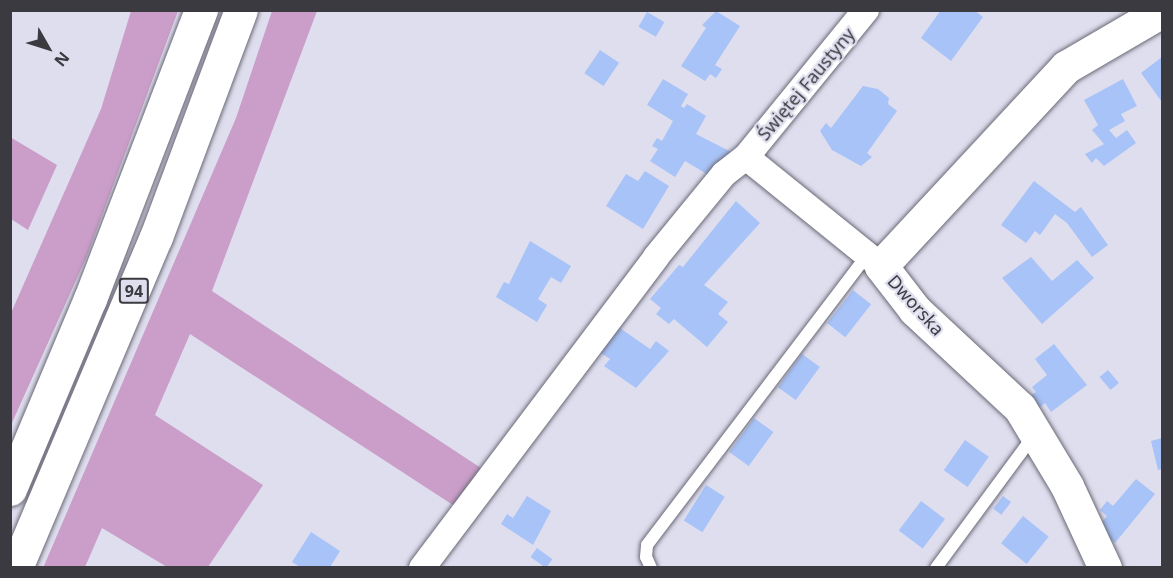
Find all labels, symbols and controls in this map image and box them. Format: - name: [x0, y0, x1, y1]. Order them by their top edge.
- north arrow: [18, 18, 78, 78]
- street label: Świętej Faustyny: [753, 23, 859, 145]
- text: N: [49, 47, 75, 71]
- street label: Dworska: [883, 270, 949, 340]
- road number: 94: [118, 278, 150, 304]

